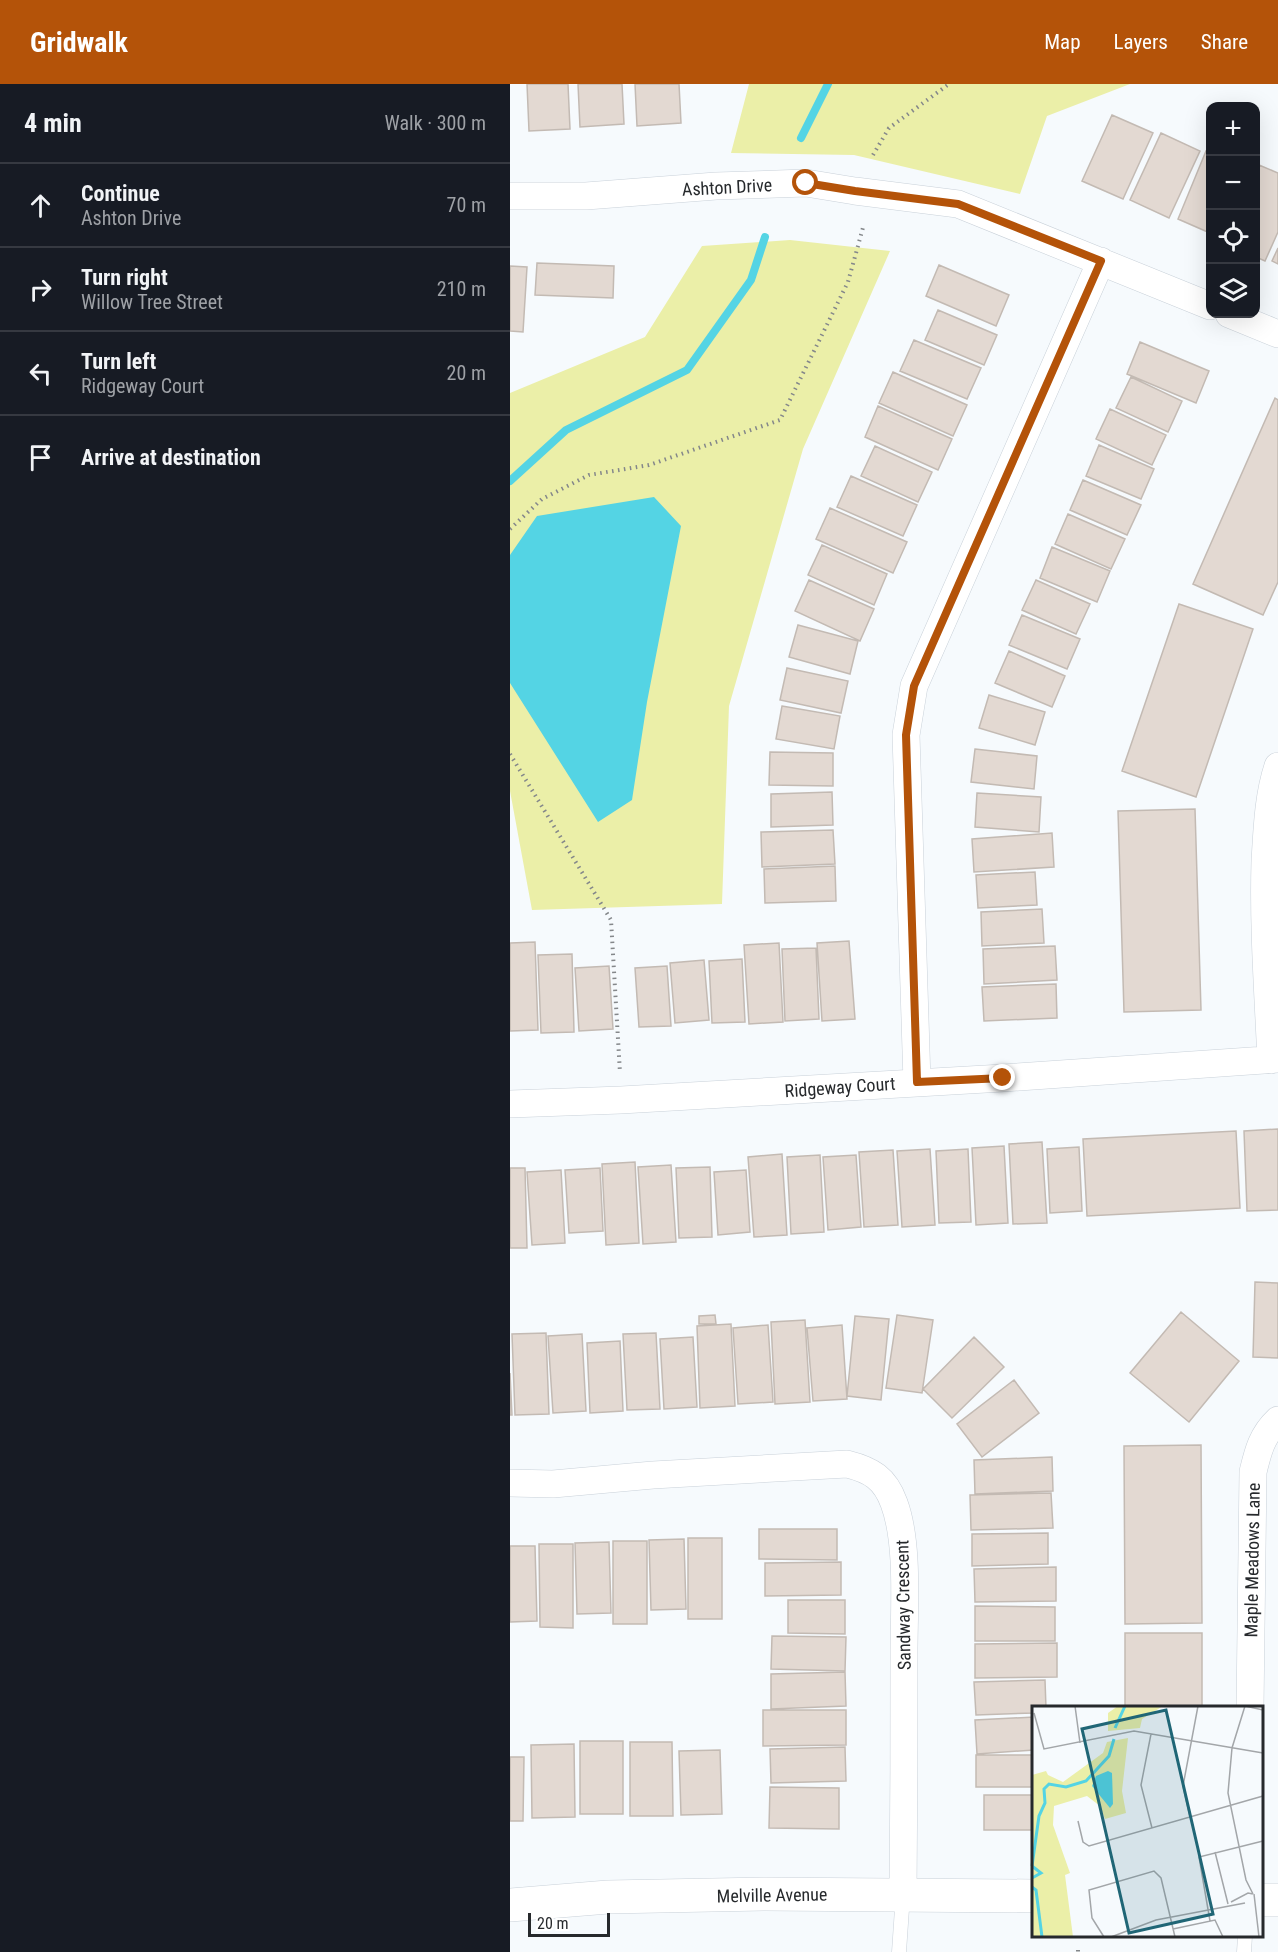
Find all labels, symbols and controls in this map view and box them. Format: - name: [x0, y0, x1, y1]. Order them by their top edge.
- text: Gridwalk: [30, 26, 128, 59]
- text: Map: [1044, 30, 1081, 54]
- text: Layers: [1114, 30, 1168, 54]
- text: Share: [1201, 30, 1248, 54]
- map controls: [1206, 102, 1260, 318]
- button: +: [1206, 102, 1260, 156]
- text: 4 min: [24, 108, 82, 138]
- text: Walk · 300 m: [385, 111, 486, 135]
- button: −: [1206, 156, 1260, 210]
- route start: [792, 169, 818, 195]
- street label: Ashton Drive: [681, 174, 773, 200]
- text: Continue: [81, 181, 160, 206]
- icon: ahead: [24, 189, 57, 222]
- text: 70 m: [447, 193, 486, 217]
- text: Ashton Drive: [81, 206, 181, 230]
- button: locate: [1206, 210, 1260, 264]
- button: layers: [1206, 264, 1260, 318]
- text: Turn right: [81, 265, 168, 290]
- icon: right: [24, 273, 57, 306]
- text: 210 m: [437, 277, 486, 301]
- text: Willow Tree Street: [81, 290, 223, 314]
- text: Turn left: [81, 349, 156, 374]
- icon: left: [24, 357, 57, 390]
- text: 20 m: [447, 361, 486, 385]
- text: Ridgeway Court: [81, 374, 204, 398]
- icon: arrive: [24, 441, 57, 474]
- text: Arrive at destination: [81, 445, 261, 470]
- route end: [989, 1064, 1015, 1090]
- street label: Ridgeway Court: [784, 1073, 896, 1101]
- street label: Maple Meadows Lane: [1240, 1482, 1264, 1638]
- street label: Sandway Crescent: [891, 1540, 915, 1670]
- inset map: [1032, 1706, 1263, 1937]
- street label: Melville Avenue: [716, 1884, 828, 1906]
- scale bar: [528, 1910, 610, 1938]
- text: 20 m: [537, 1914, 569, 1933]

